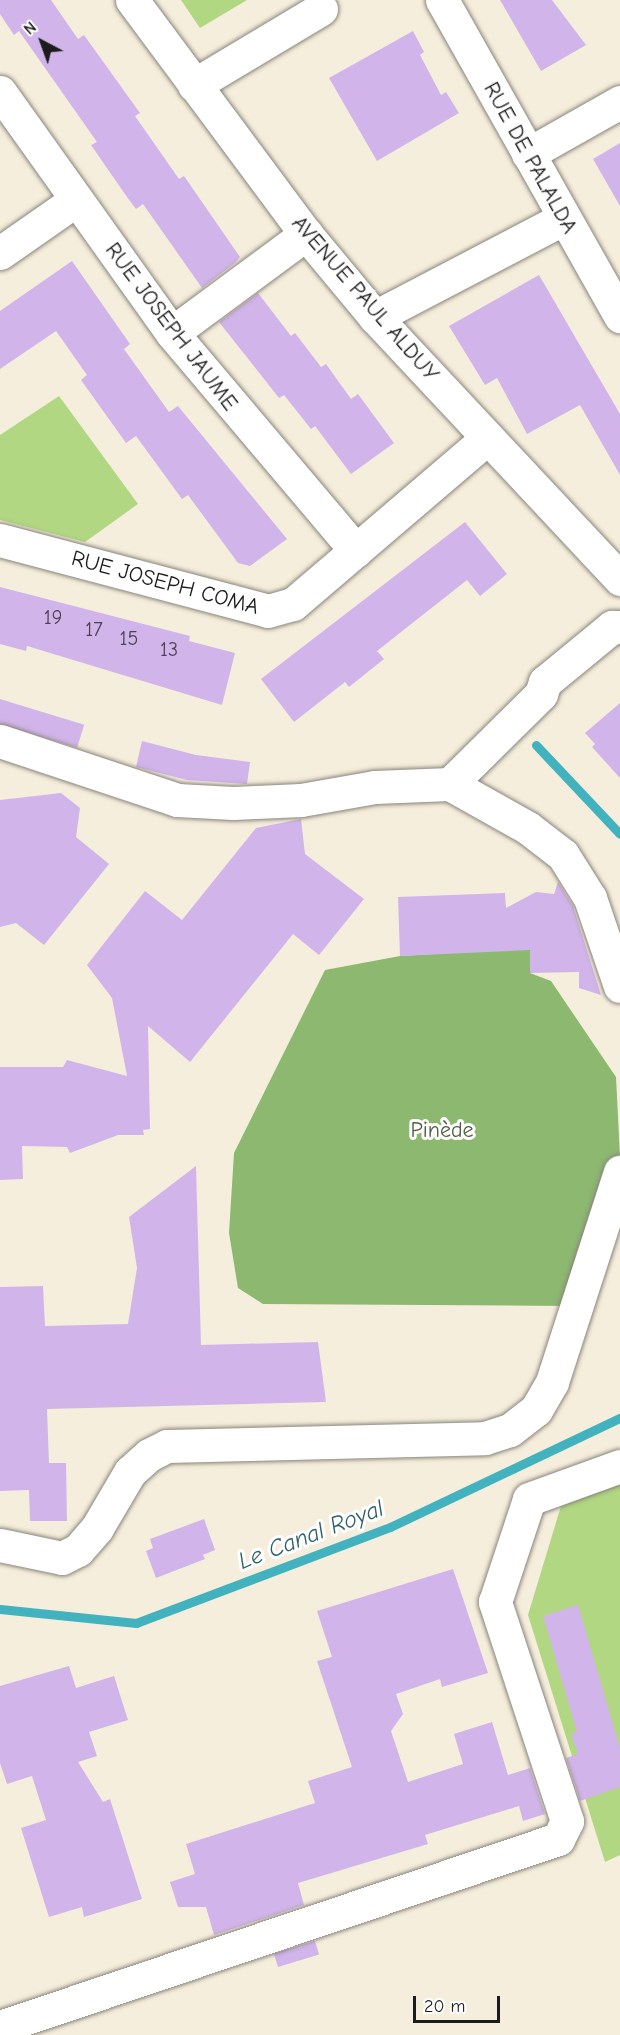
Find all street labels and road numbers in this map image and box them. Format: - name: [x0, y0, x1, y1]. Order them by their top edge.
- street label: RUE DE PALALDA: [477, 78, 583, 238]
- street label: AVENUE PAUL ALDUY: [286, 211, 444, 387]
- street label: RUE JOSEPH JAUME: [99, 238, 243, 416]
- street label: RUE JOSEPH COMA: [68, 545, 262, 621]

